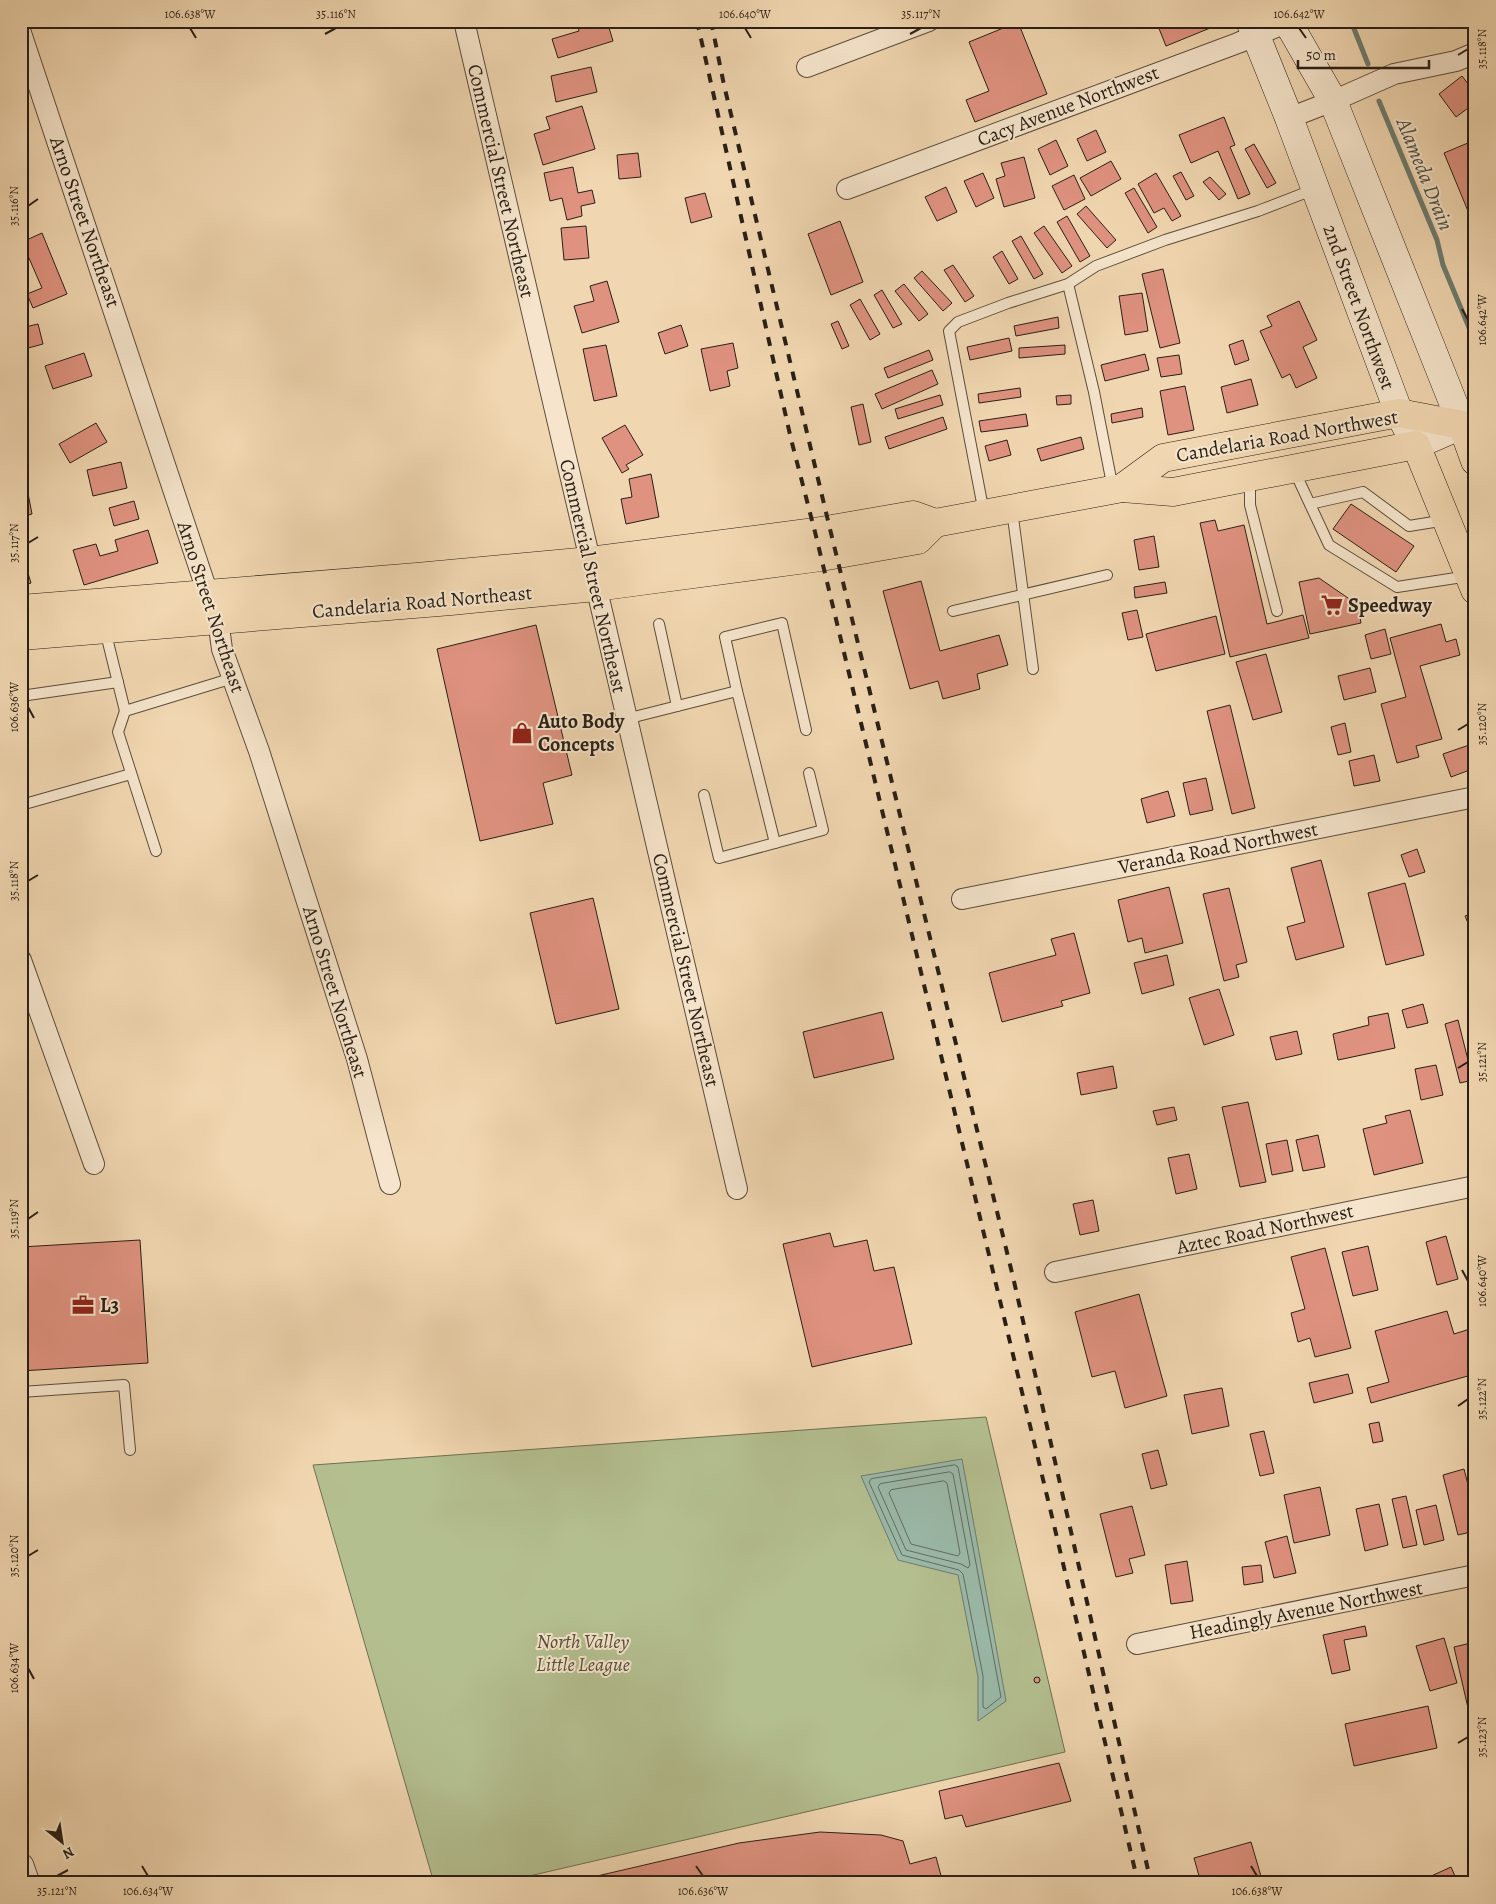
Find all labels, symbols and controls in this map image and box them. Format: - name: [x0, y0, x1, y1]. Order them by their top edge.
- text: 106.638°W: [165, 6, 216, 22]
- text: 35.116°N: [316, 6, 356, 22]
- text: 106.640°W: [719, 6, 772, 22]
- text: 35.117°N: [901, 6, 941, 22]
- text: 106.642°W: [1273, 6, 1325, 22]
- text: 35.118°N: [1474, 29, 1490, 69]
- scale bar: [1298, 38, 1430, 70]
- text: 50 m: [1306, 45, 1336, 65]
- street label: Cacy Avenue Northwest: [973, 59, 1163, 153]
- street label: Commercial Street Northeast: [461, 62, 541, 301]
- water label: Alameda Drain: [1389, 113, 1460, 234]
- street label: Arno Street Northeast: [43, 132, 127, 311]
- text: 35.116°N: [6, 186, 22, 226]
- street label: 2nd Street Northwest: [1317, 221, 1402, 394]
- text: 106.642°W: [1474, 294, 1490, 346]
- street label: Candelaria Road Northwest: [1174, 403, 1400, 469]
- street label: Commercial Street Northeast: [553, 457, 633, 696]
- street label: Arno Street Northeast: [170, 517, 252, 697]
- text: 35.117°N: [6, 523, 22, 563]
- street label: Candelaria Road Northeast: [311, 579, 533, 625]
- supermarket icon: Speedway: [1319, 592, 1345, 618]
- place label: Speedway: [1348, 592, 1433, 619]
- text: 106.636°W: [6, 681, 22, 732]
- text: 35.120°N: [1474, 702, 1490, 745]
- place label: Auto Body Concepts: [537, 708, 625, 758]
- shop icon: Auto Body Concepts: [509, 720, 535, 746]
- street label: Veranda Road Northwest: [1115, 815, 1321, 881]
- street label: Commercial Street Northeast: [646, 851, 726, 1090]
- text: 35.118°N: [6, 861, 22, 901]
- street label: Arno Street Northeast: [296, 902, 374, 1082]
- text: 35.121°N: [1474, 1042, 1490, 1082]
- street label: Aztec Road Northwest: [1173, 1197, 1356, 1261]
- text: 35.119°N: [6, 1199, 22, 1239]
- text: 106.640°W: [1474, 1254, 1490, 1307]
- office icon: L3: [70, 1292, 96, 1318]
- place label: L3: [100, 1292, 119, 1319]
- text: 35.122°N: [1474, 1378, 1490, 1420]
- text: 35.120°N: [6, 1534, 22, 1577]
- street label: Headingly Avenue Northwest: [1187, 1574, 1426, 1646]
- park label: North Valley Little League: [536, 1628, 630, 1678]
- text: 106.634°W: [6, 1642, 22, 1693]
- text: 35.123°N: [1474, 1716, 1490, 1757]
- north arrow: [38, 1816, 88, 1866]
- text: N: [59, 1842, 77, 1864]
- text: 35.121°N: [37, 1883, 77, 1899]
- text: 106.634°W: [123, 1883, 174, 1899]
- text: 106.636°W: [678, 1883, 729, 1899]
- text: 106.638°W: [1232, 1883, 1283, 1899]

